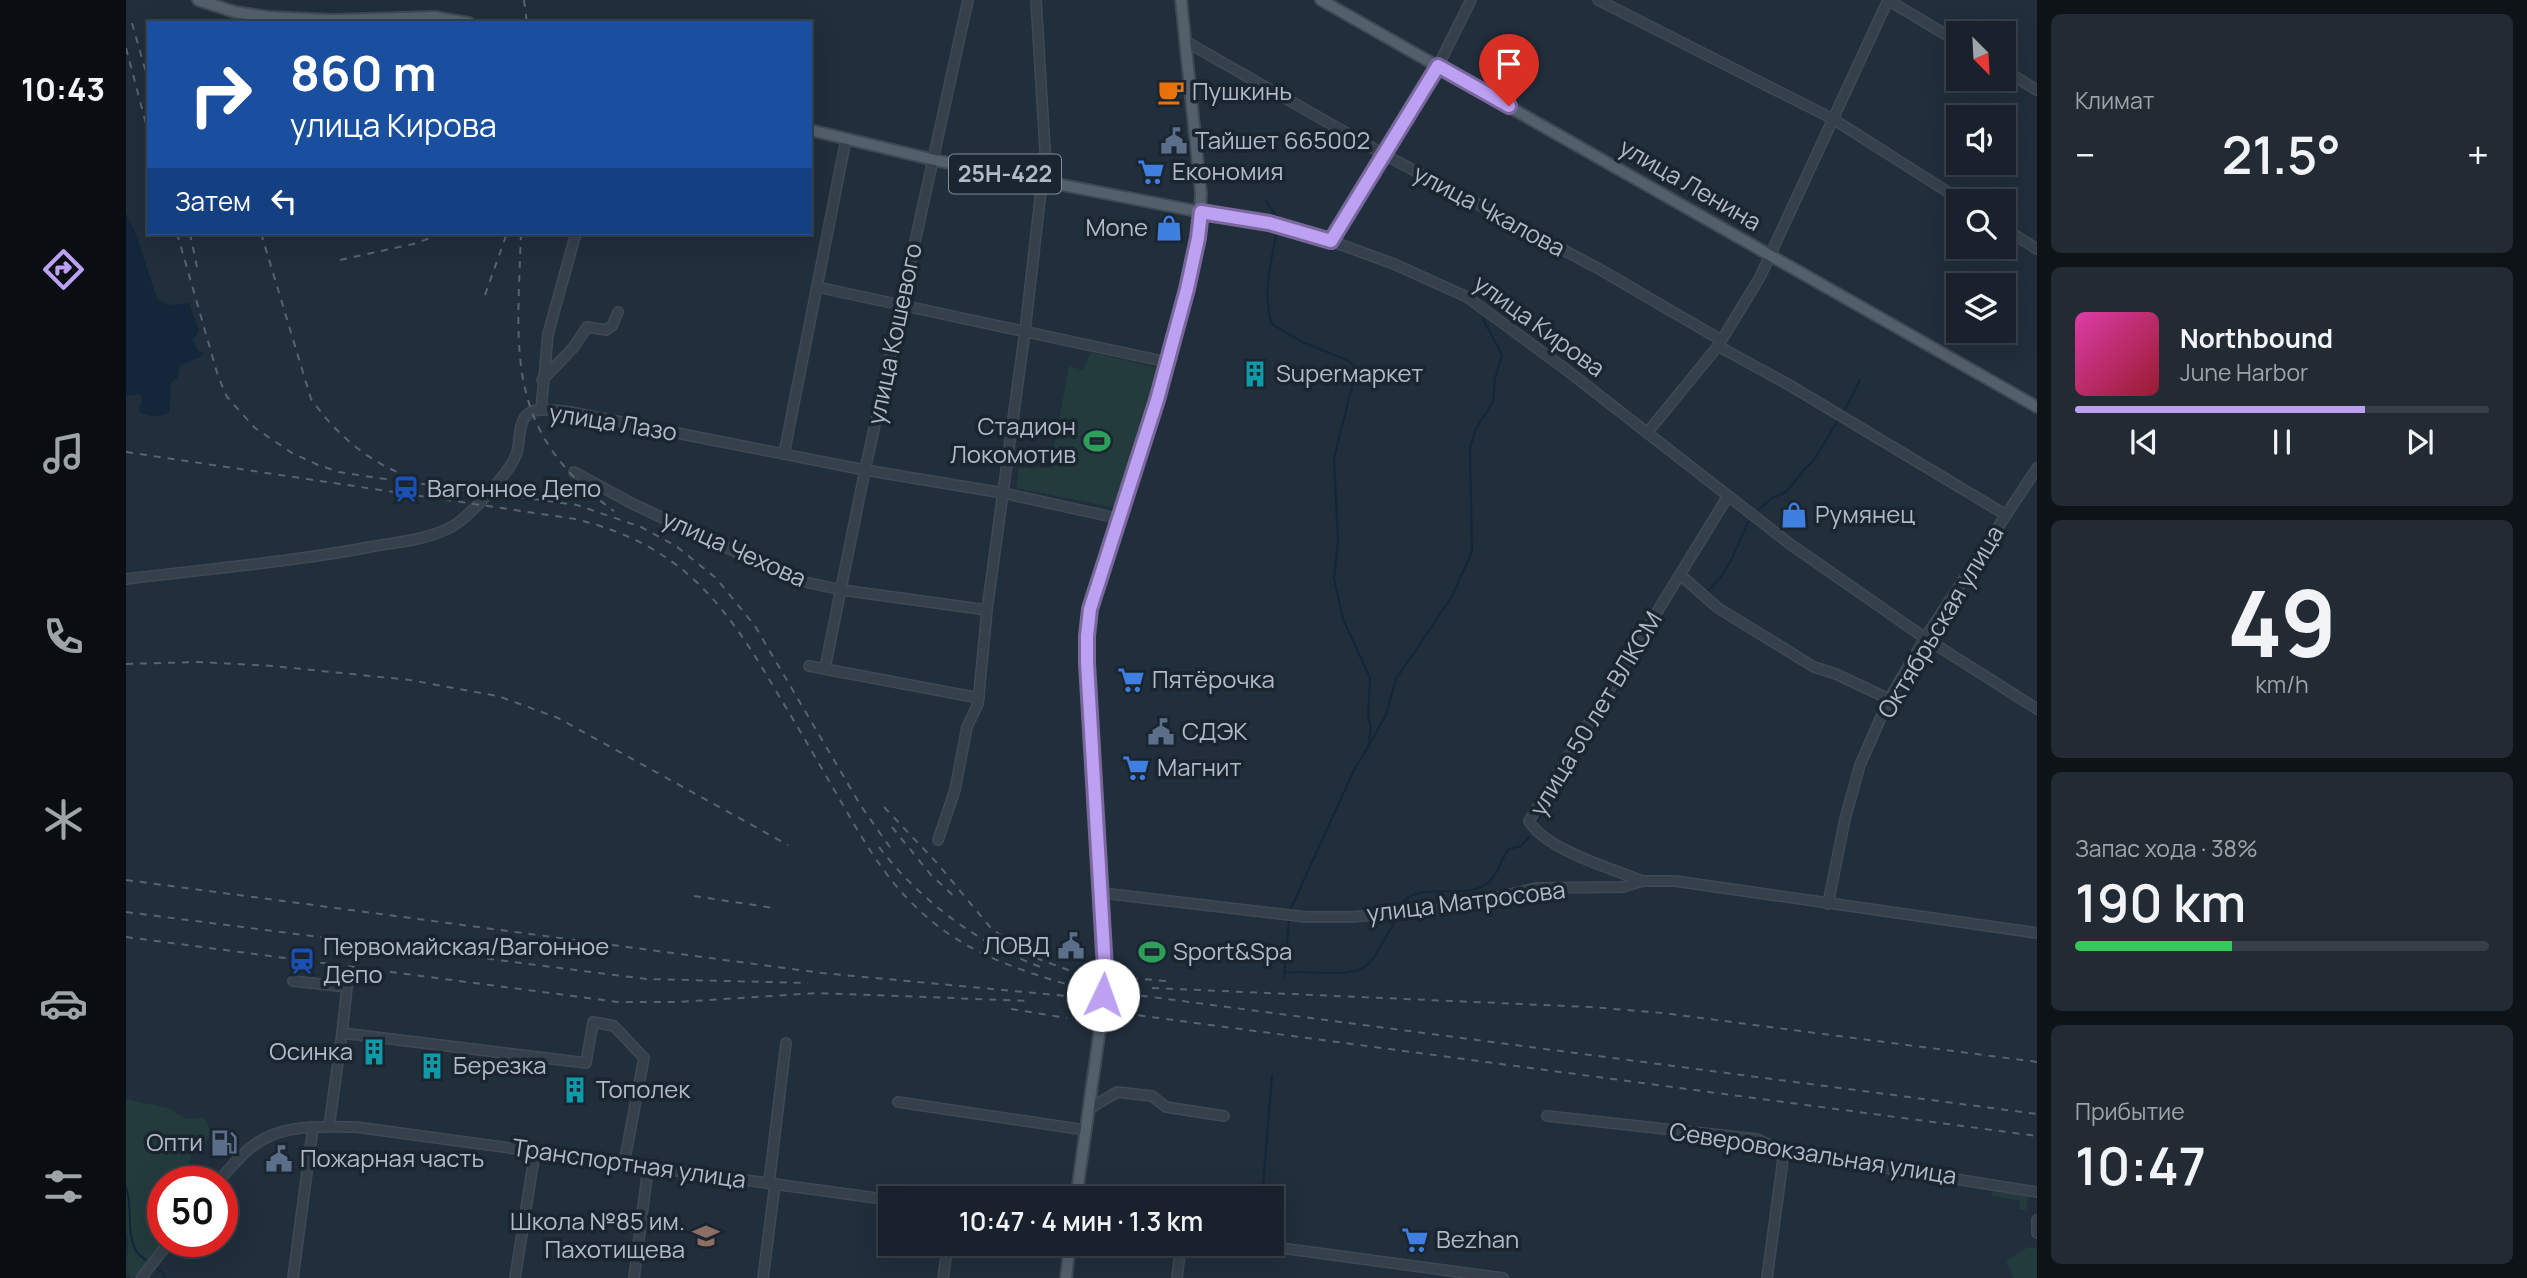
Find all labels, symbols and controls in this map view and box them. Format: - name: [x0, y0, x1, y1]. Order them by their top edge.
- north arrow: [1946, 21, 2016, 91]
- map controls: [1946, 21, 2016, 343]
- pin: [1479, 34, 1539, 106]
- text: 860 m: [290, 39, 437, 106]
- icon: arrive: [1490, 45, 1528, 83]
- icon: right: [175, 49, 266, 140]
- text: 10:43: [21, 67, 105, 111]
- place label: Пушкинь: [1192, 74, 1292, 107]
- cafe icon: Пушкинь: [1156, 77, 1186, 107]
- text: Климат: [2075, 84, 2154, 116]
- text: улица Кирова: [290, 103, 497, 147]
- button: sound: [1946, 105, 2016, 175]
- text: 21.5°: [2222, 119, 2341, 190]
- place label: Тайшет 665002: [1195, 123, 1370, 156]
- public building icon: Тайшет 665002: [1159, 126, 1189, 156]
- text: −: [2075, 128, 2096, 180]
- text: +: [2467, 128, 2489, 180]
- street label: улица Ленина: [1614, 130, 1768, 238]
- road number: 25Н-422: [949, 154, 1061, 194]
- place label: Економия: [1172, 154, 1283, 187]
- street label: улица Чкалова: [1408, 156, 1571, 264]
- supermarket icon: Економия: [1136, 157, 1166, 187]
- icon: left: [265, 182, 303, 220]
- text: Затем: [175, 183, 251, 219]
- button: search: [1946, 189, 2016, 259]
- place label: Mone: [1085, 210, 1148, 243]
- shop icon: Mone: [1154, 213, 1184, 243]
- street label: улица Кошевого: [858, 240, 929, 427]
- icon: directions: [39, 245, 88, 294]
- street label: улица Кирова: [1467, 266, 1612, 384]
- button: layers: [1946, 273, 2016, 343]
- text: Northbound: [2180, 320, 2333, 356]
- place label: Superмаркет: [1276, 356, 1424, 389]
- text: June Harbor: [2180, 356, 2308, 388]
- building icon: Superмаркет: [1240, 359, 1270, 389]
- street label: улица Лазо: [547, 395, 680, 448]
- place label: Стадион Локомотив: [950, 409, 1076, 470]
- icon: previous: [2125, 423, 2163, 461]
- icon: pause: [2263, 423, 2301, 461]
- icon: next: [2401, 423, 2439, 461]
- sports icon: Стадион Локомотив: [1082, 426, 1112, 456]
- icon: music: [39, 429, 88, 478]
- place label: Вагонное Депо: [427, 471, 601, 504]
- station icon: Вагонное Депо: [391, 474, 421, 504]
- place label: Румянец: [1815, 497, 1915, 530]
- shop icon: Румянец: [1779, 500, 1809, 530]
- street label: улица Чехова: [657, 501, 812, 594]
- street label: Октябрьская улица: [1869, 519, 2010, 724]
- text: 49: [2227, 560, 2337, 684]
- street label: улица 50 лет ВЛКСМ: [1521, 605, 1669, 822]
- icon: phone: [39, 612, 88, 661]
- place label: Пятёрочка: [1152, 662, 1275, 695]
- supermarket icon: Пятёрочка: [1116, 665, 1146, 695]
- text: km/h: [2255, 668, 2309, 700]
- place label: СДЭК: [1182, 714, 1248, 747]
- public building icon: СДЭК: [1146, 717, 1176, 747]
- place label: Магнит: [1157, 750, 1242, 783]
- supermarket icon: Магнит: [1121, 753, 1151, 783]
- icon: climate: [39, 795, 88, 844]
- text: Запас хода · 38%: [2075, 832, 2258, 864]
- text: 190 km: [2075, 867, 2246, 938]
- street label: улица Матросова: [1365, 872, 1567, 929]
- place label: ЛОВД: [983, 928, 1050, 961]
- place label: Первомайская/Вагонное Депо: [323, 929, 609, 990]
- public building icon: ЛОВД: [1056, 931, 1086, 961]
- place label: Sport&Spa: [1173, 934, 1292, 967]
- sports icon: Sport&Spa: [1137, 937, 1167, 967]
- station icon: Первомайская/Вагонное Депо: [287, 946, 317, 976]
- position arrow: [1066, 958, 1140, 1032]
- icon: car: [39, 979, 88, 1028]
- place label: Осинка: [269, 1034, 353, 1067]
- building icon: Осинка: [359, 1037, 389, 1067]
- place label: Березка: [453, 1048, 547, 1081]
- building icon: Березка: [417, 1051, 447, 1081]
- place label: Тополек: [596, 1072, 691, 1105]
- building icon: Тополек: [560, 1075, 590, 1105]
- text: Прибытие: [2075, 1095, 2185, 1127]
- street label: Северовокзальная улица: [1667, 1113, 1959, 1192]
- place label: Опти: [146, 1125, 203, 1158]
- fuel station icon: Опти: [209, 1128, 239, 1158]
- street label: Транспортная улица: [510, 1130, 748, 1195]
- text: 10:47: [2075, 1130, 2206, 1201]
- place label: Пожарная часть: [300, 1141, 484, 1174]
- public building icon: Пожарная часть: [264, 1144, 294, 1174]
- icon: filters: [39, 1162, 88, 1211]
- speed limit sign: 50: [147, 1166, 238, 1257]
- text: 10:47 · 4 мин · 1.3 km: [959, 1203, 1203, 1239]
- place label: Школа №85 им. Пахотищева: [510, 1204, 685, 1265]
- school or university icon: Школа №85 им. Пахотищева: [691, 1221, 721, 1251]
- place label: Bezhan: [1436, 1222, 1519, 1255]
- supermarket icon: Bezhan: [1400, 1225, 1430, 1255]

